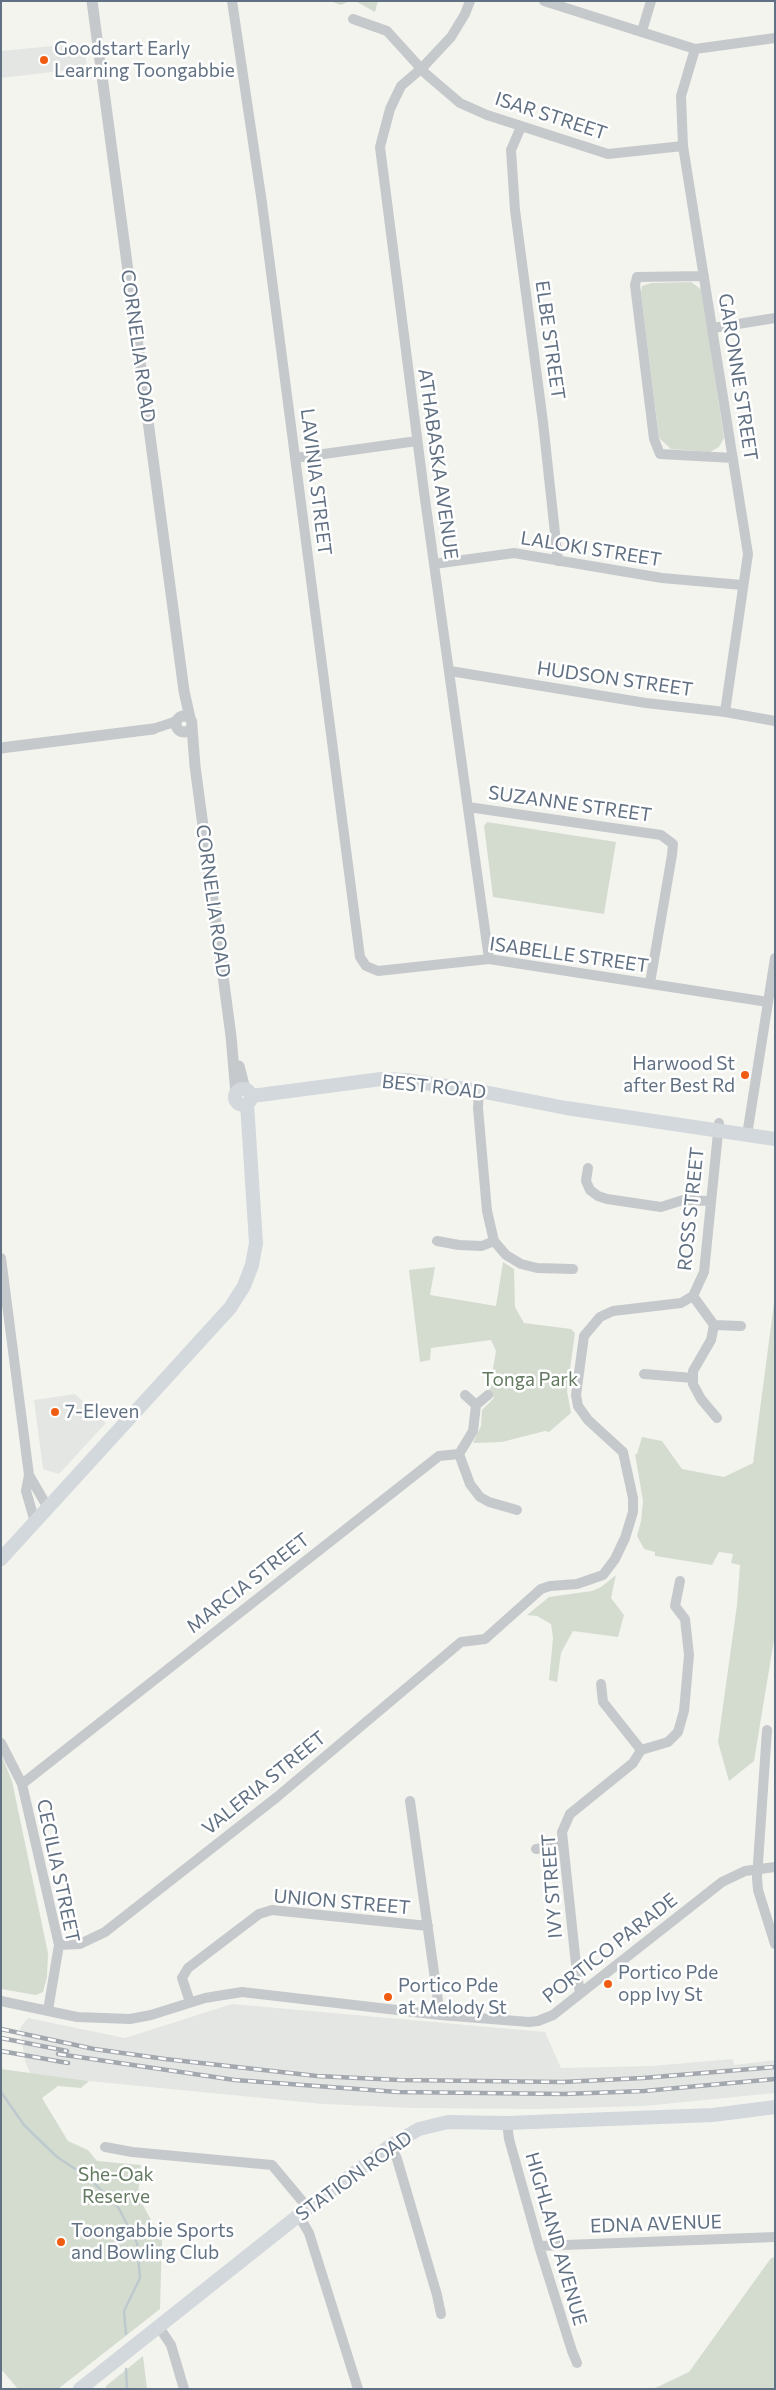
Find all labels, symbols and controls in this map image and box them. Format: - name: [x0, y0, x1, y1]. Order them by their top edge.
- place label: Goodstart Early Learning Toongabbie: [54, 38, 235, 82]
- marker: Goodstart Early Learning Toongabbie: [38, 54, 50, 66]
- street label: ISAR STREET: [492, 87, 610, 145]
- street label: CORNELIA ROAD: [116, 268, 160, 424]
- street label: ELBE STREET: [530, 279, 570, 401]
- street label: GARONNE STREET: [714, 292, 762, 462]
- street label: ATHABASKA AVENUE: [413, 367, 463, 561]
- street label: LAVINIA STREET: [296, 407, 336, 557]
- street label: LALOKI STREET: [519, 527, 663, 571]
- street label: HUDSON STREET: [536, 657, 694, 701]
- street label: SUZANNE STREET: [487, 781, 653, 827]
- street label: CORNELIA ROAD: [191, 823, 235, 979]
- street label: ISABELLE STREET: [488, 933, 650, 977]
- place label: Harwood St after Best Rd: [623, 1053, 735, 1097]
- marker: Harwood St after Best Rd: [739, 1069, 751, 1081]
- street label: BEST ROAD: [381, 1070, 487, 1104]
- street label: ROSS STREET: [673, 1146, 709, 1272]
- park label: Tonga Park: [482, 1369, 578, 1391]
- place label: 7-Eleven: [65, 1401, 139, 1423]
- marker: 7-Eleven: [49, 1406, 61, 1418]
- street label: MARCIA STREET: [182, 1528, 314, 1638]
- street label: VALERIA STREET: [198, 1726, 330, 1840]
- street label: CECILIA STREET: [32, 1797, 84, 1945]
- street label: IVY STREET: [537, 1833, 567, 1939]
- street label: UNION STREET: [272, 1885, 412, 1919]
- street label: PORTICO PARADE: [538, 1888, 682, 2008]
- place label: Portico Pde opp Ivy St: [618, 1962, 718, 2006]
- place label: Portico Pde at Melody St: [398, 1975, 507, 2019]
- marker: Portico Pde opp Ivy St: [602, 1978, 614, 1990]
- marker: Portico Pde at Melody St: [382, 1991, 394, 2003]
- street label: STATION ROAD: [291, 2126, 417, 2226]
- street label: HIGHLAND AVENUE: [520, 2150, 592, 2328]
- park label: She-Oak Reserve: [78, 2164, 154, 2208]
- street label: EDNA AVENUE: [590, 2210, 722, 2238]
- place label: Toongabbie Sports and Bowling Club: [71, 2220, 234, 2264]
- marker: Toongabbie Sports and Bowling Club: [55, 2236, 67, 2248]

